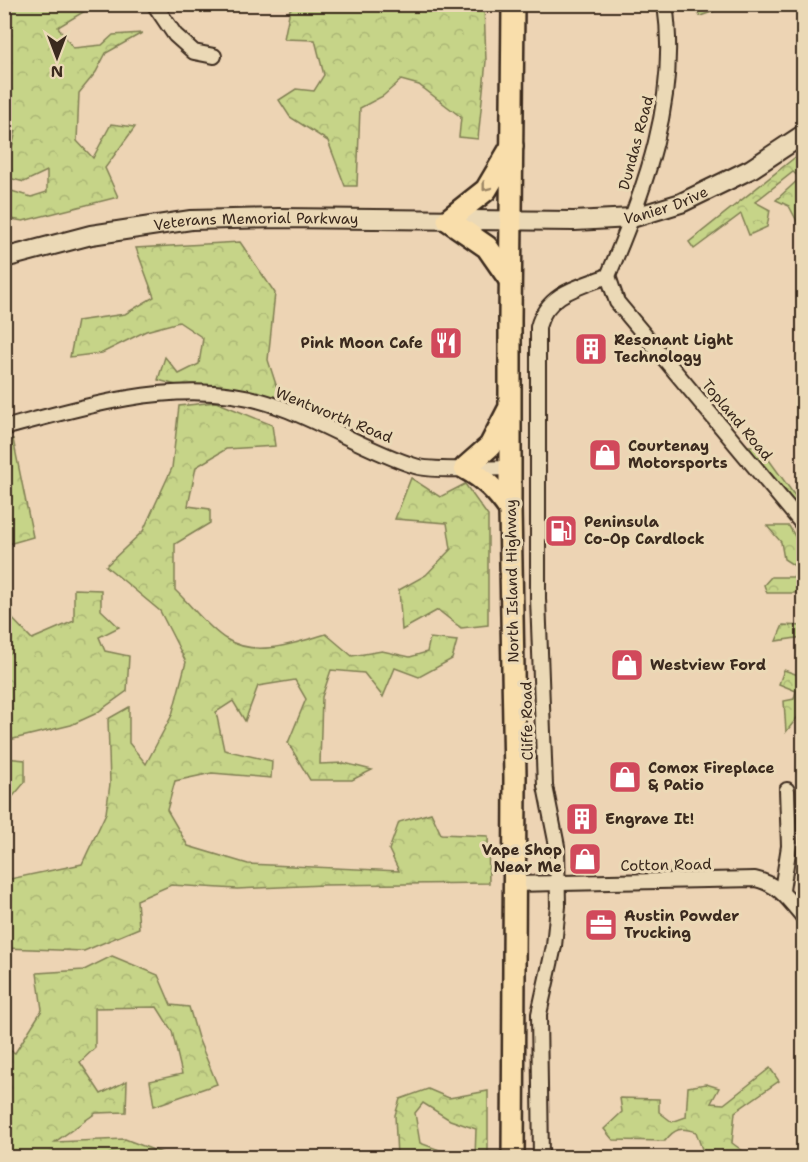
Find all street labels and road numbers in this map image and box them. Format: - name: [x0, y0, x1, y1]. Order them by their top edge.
- street label: Dundas Road: [614, 93, 658, 192]
- street label: Vanier Drive: [623, 181, 711, 228]
- street label: Veterans Memorial Parkway: [152, 208, 359, 235]
- street label: Topland Road: [697, 375, 777, 465]
- street label: Wentworth Road: [272, 382, 396, 448]
- street label: North Island Highway: [501, 499, 523, 663]
- street label: Cliffe Road: [516, 681, 538, 761]
- street label: Cotton Road: [620, 854, 712, 876]

